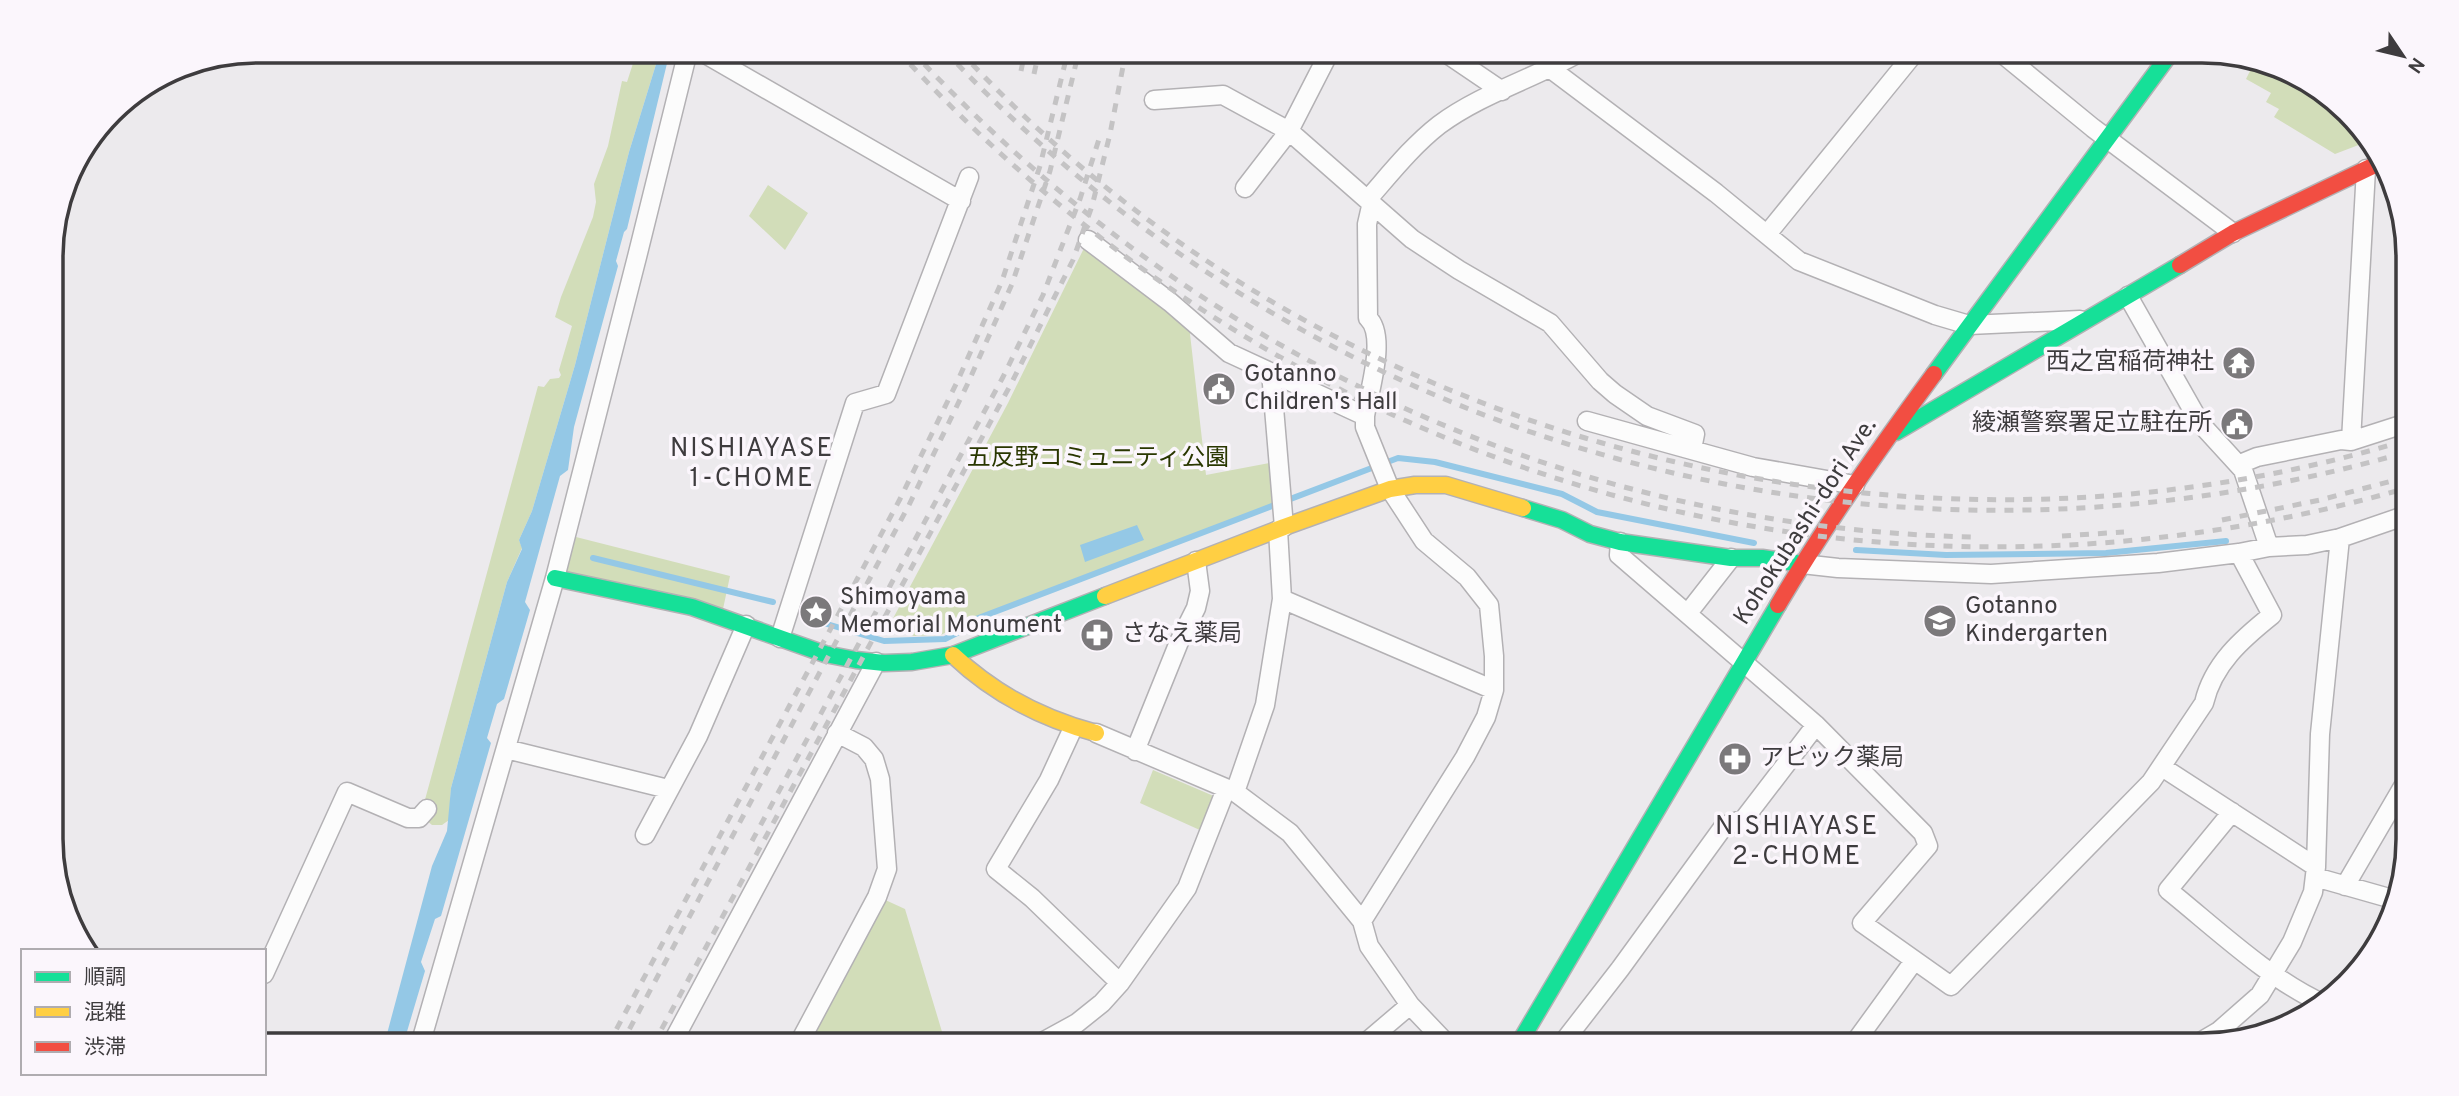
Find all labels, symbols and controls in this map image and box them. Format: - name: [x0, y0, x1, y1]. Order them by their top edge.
- north arrow: [2368, 21, 2438, 91]
- text: N: [2402, 52, 2429, 77]
- temple icon: 西之宮稲荷神社: [2220, 344, 2258, 382]
- place label: 西之宮稲荷神社: [2046, 348, 2214, 378]
- place label: Gotanno Children's Hall: [1244, 360, 1398, 418]
- public building icon: Gotanno Children's Hall: [1200, 370, 1238, 408]
- public building icon: 綾瀬警察署足立駐在所: [2218, 405, 2256, 443]
- place label: 綾瀬警察署足立駐在所: [1972, 409, 2212, 439]
- street label: Kohokubashi-dori Ave.: [1728, 413, 1884, 631]
- district label: NISHIAYASE 1-CHOME: [670, 433, 834, 496]
- park label: 五反野コミュニティ公園: [967, 444, 1229, 474]
- place label: Shimoyama Memorial Monument: [840, 583, 1062, 641]
- place label: Gotanno Kindergarten: [1965, 592, 2108, 650]
- place icon: Shimoyama Memorial Monument: [797, 593, 835, 631]
- school or university icon: Gotanno Kindergarten: [1921, 602, 1959, 640]
- pharmacy icon: さなえ薬局: [1078, 616, 1116, 654]
- place label: さなえ薬局: [1122, 620, 1242, 650]
- pharmacy icon: アビック薬局: [1716, 740, 1754, 778]
- place label: アビック薬局: [1760, 744, 1904, 774]
- district label: NISHIAYASE 2-CHOME: [1715, 811, 1879, 874]
- legend: [21, 949, 266, 1075]
- text: 順調: [84, 965, 126, 992]
- text: 混雑: [84, 1000, 126, 1027]
- text: 渋滞: [84, 1035, 126, 1062]

